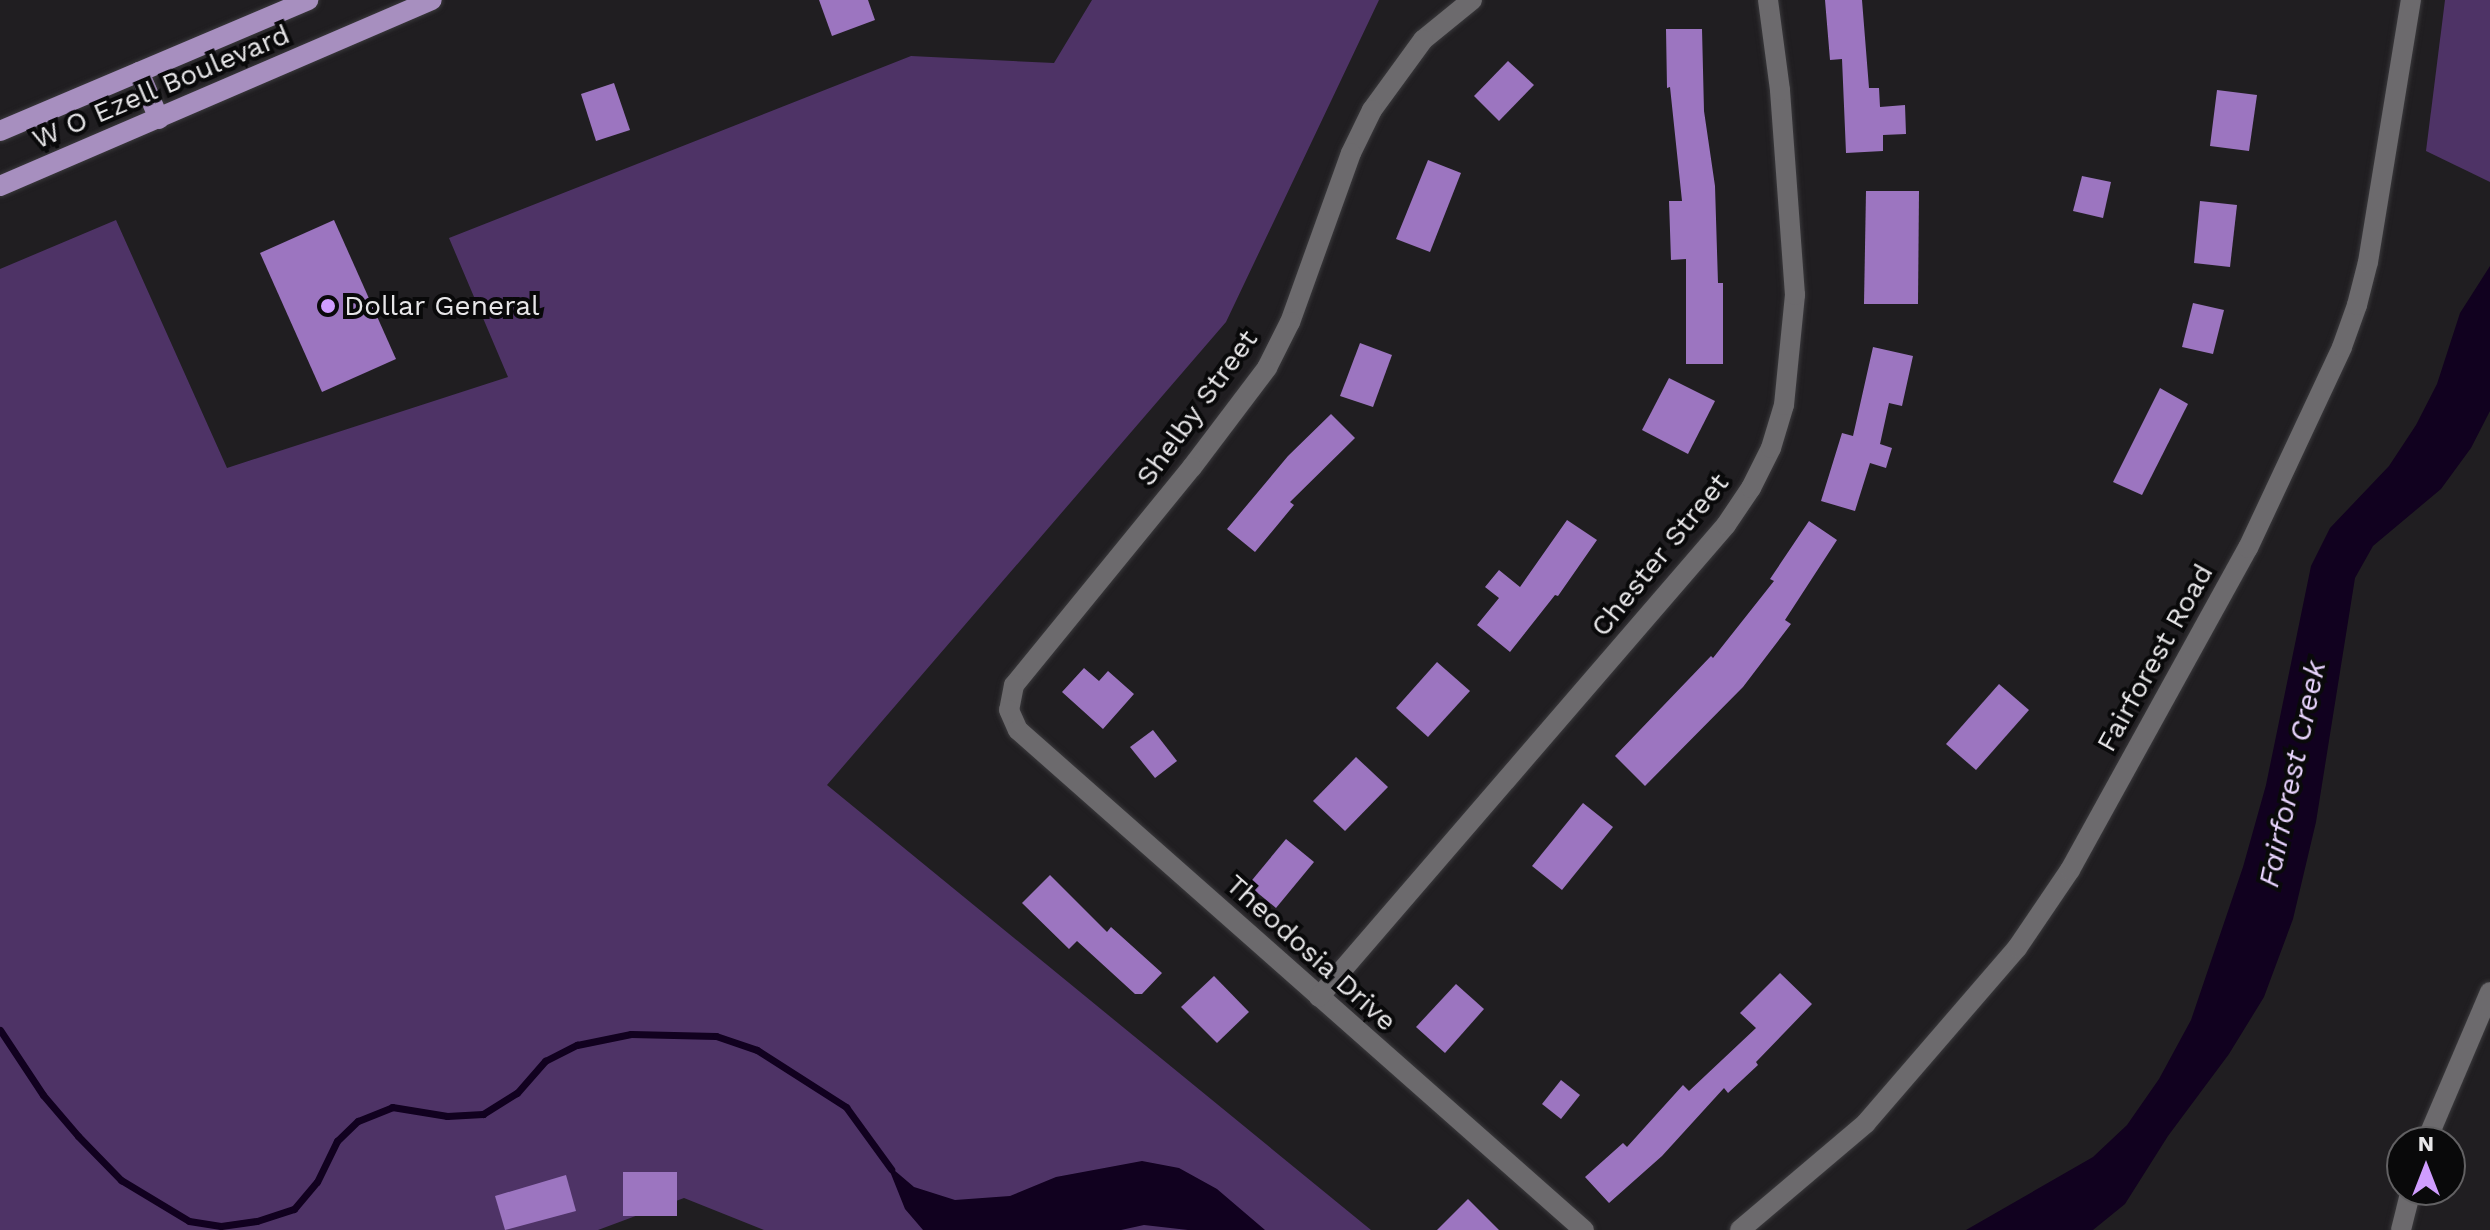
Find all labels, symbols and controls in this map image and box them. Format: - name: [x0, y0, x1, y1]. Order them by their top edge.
- street label: W O Ezell Boulevard: [27, 17, 295, 157]
- place label: Dollar General: [344, 289, 540, 323]
- marker: Dollar General: [319, 297, 337, 315]
- street label: Shelby Street: [1129, 323, 1265, 493]
- street label: Chester Street: [1584, 466, 1736, 644]
- street label: Fairforest Road: [2090, 558, 2220, 758]
- water label: Fairforest Creek: [2250, 657, 2334, 891]
- street label: Theodosia Drive: [1219, 868, 1403, 1038]
- north arrow: [2386, 1126, 2466, 1206]
- text: N: [2418, 1131, 2434, 1156]

